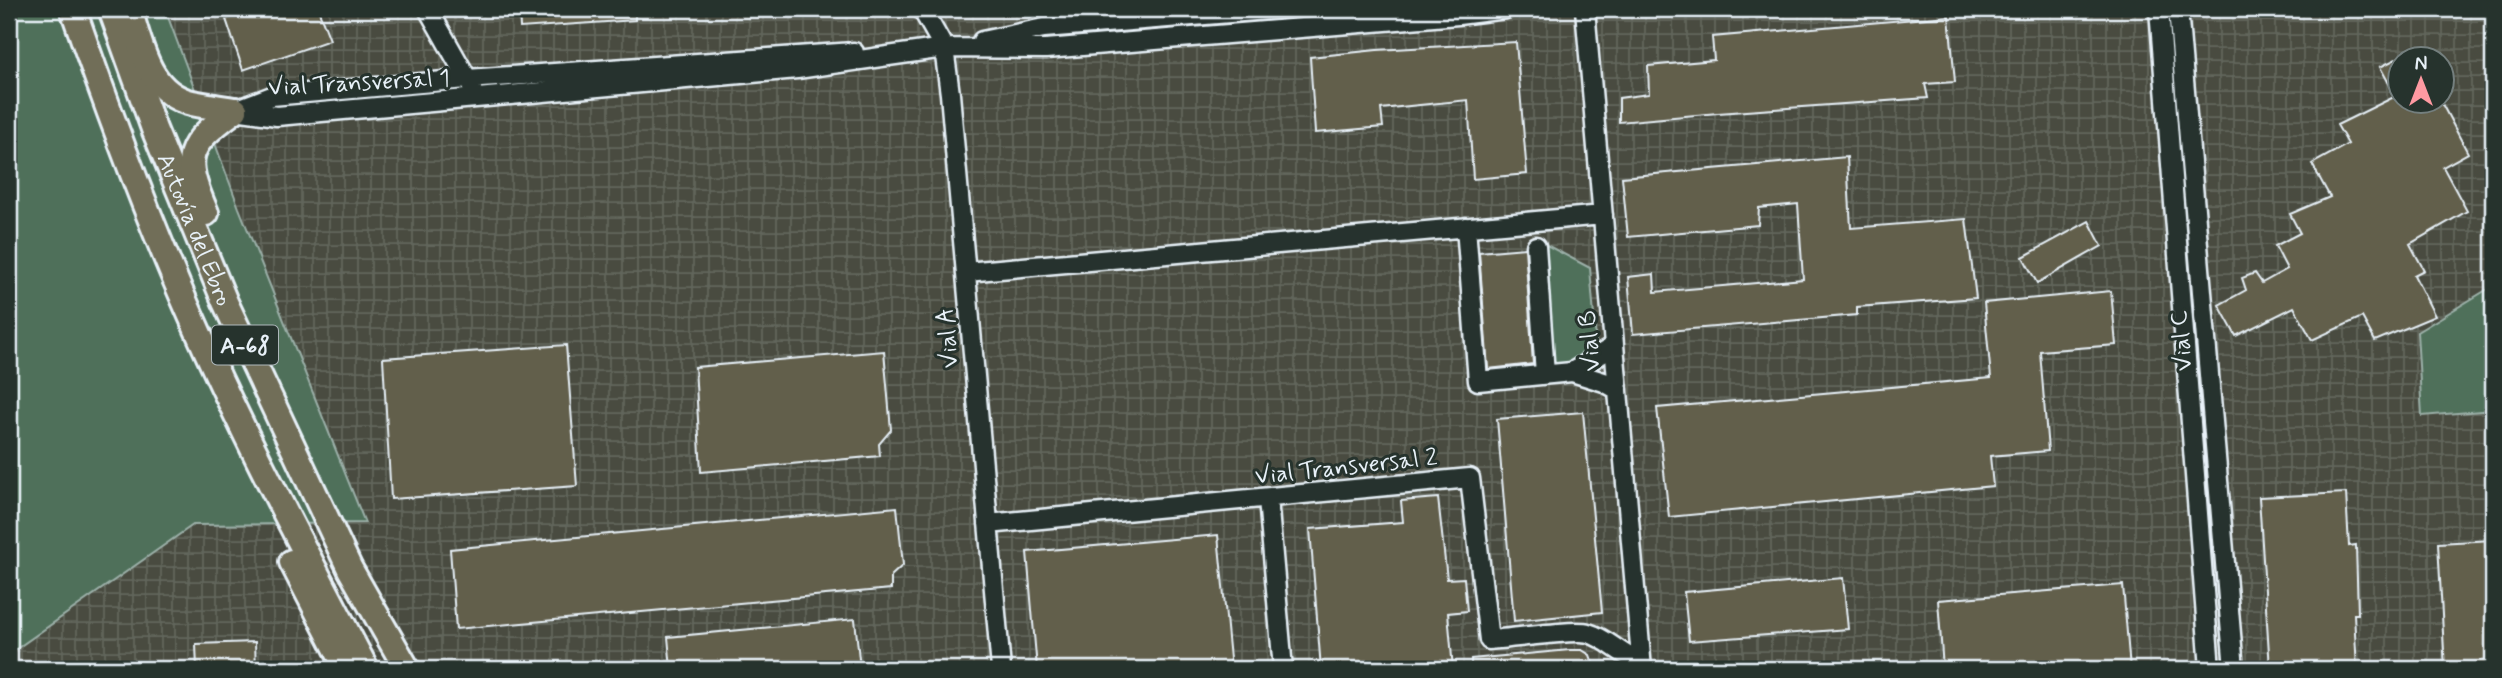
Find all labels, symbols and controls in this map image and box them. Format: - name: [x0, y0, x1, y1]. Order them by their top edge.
- north arrow: [2386, 46, 2456, 116]
- text: N: [2415, 52, 2427, 77]
- street label: Vial Transversal 1: [267, 63, 451, 104]
- street label: Autovía del Ebro: [149, 149, 239, 311]
- street label: Vial A: [930, 306, 967, 369]
- street label: Vial B: [1572, 309, 1609, 373]
- street label: Vial C: [2164, 309, 2201, 372]
- road number: A-68: [212, 326, 278, 364]
- street label: Vial Transversal 2: [1253, 442, 1439, 492]

